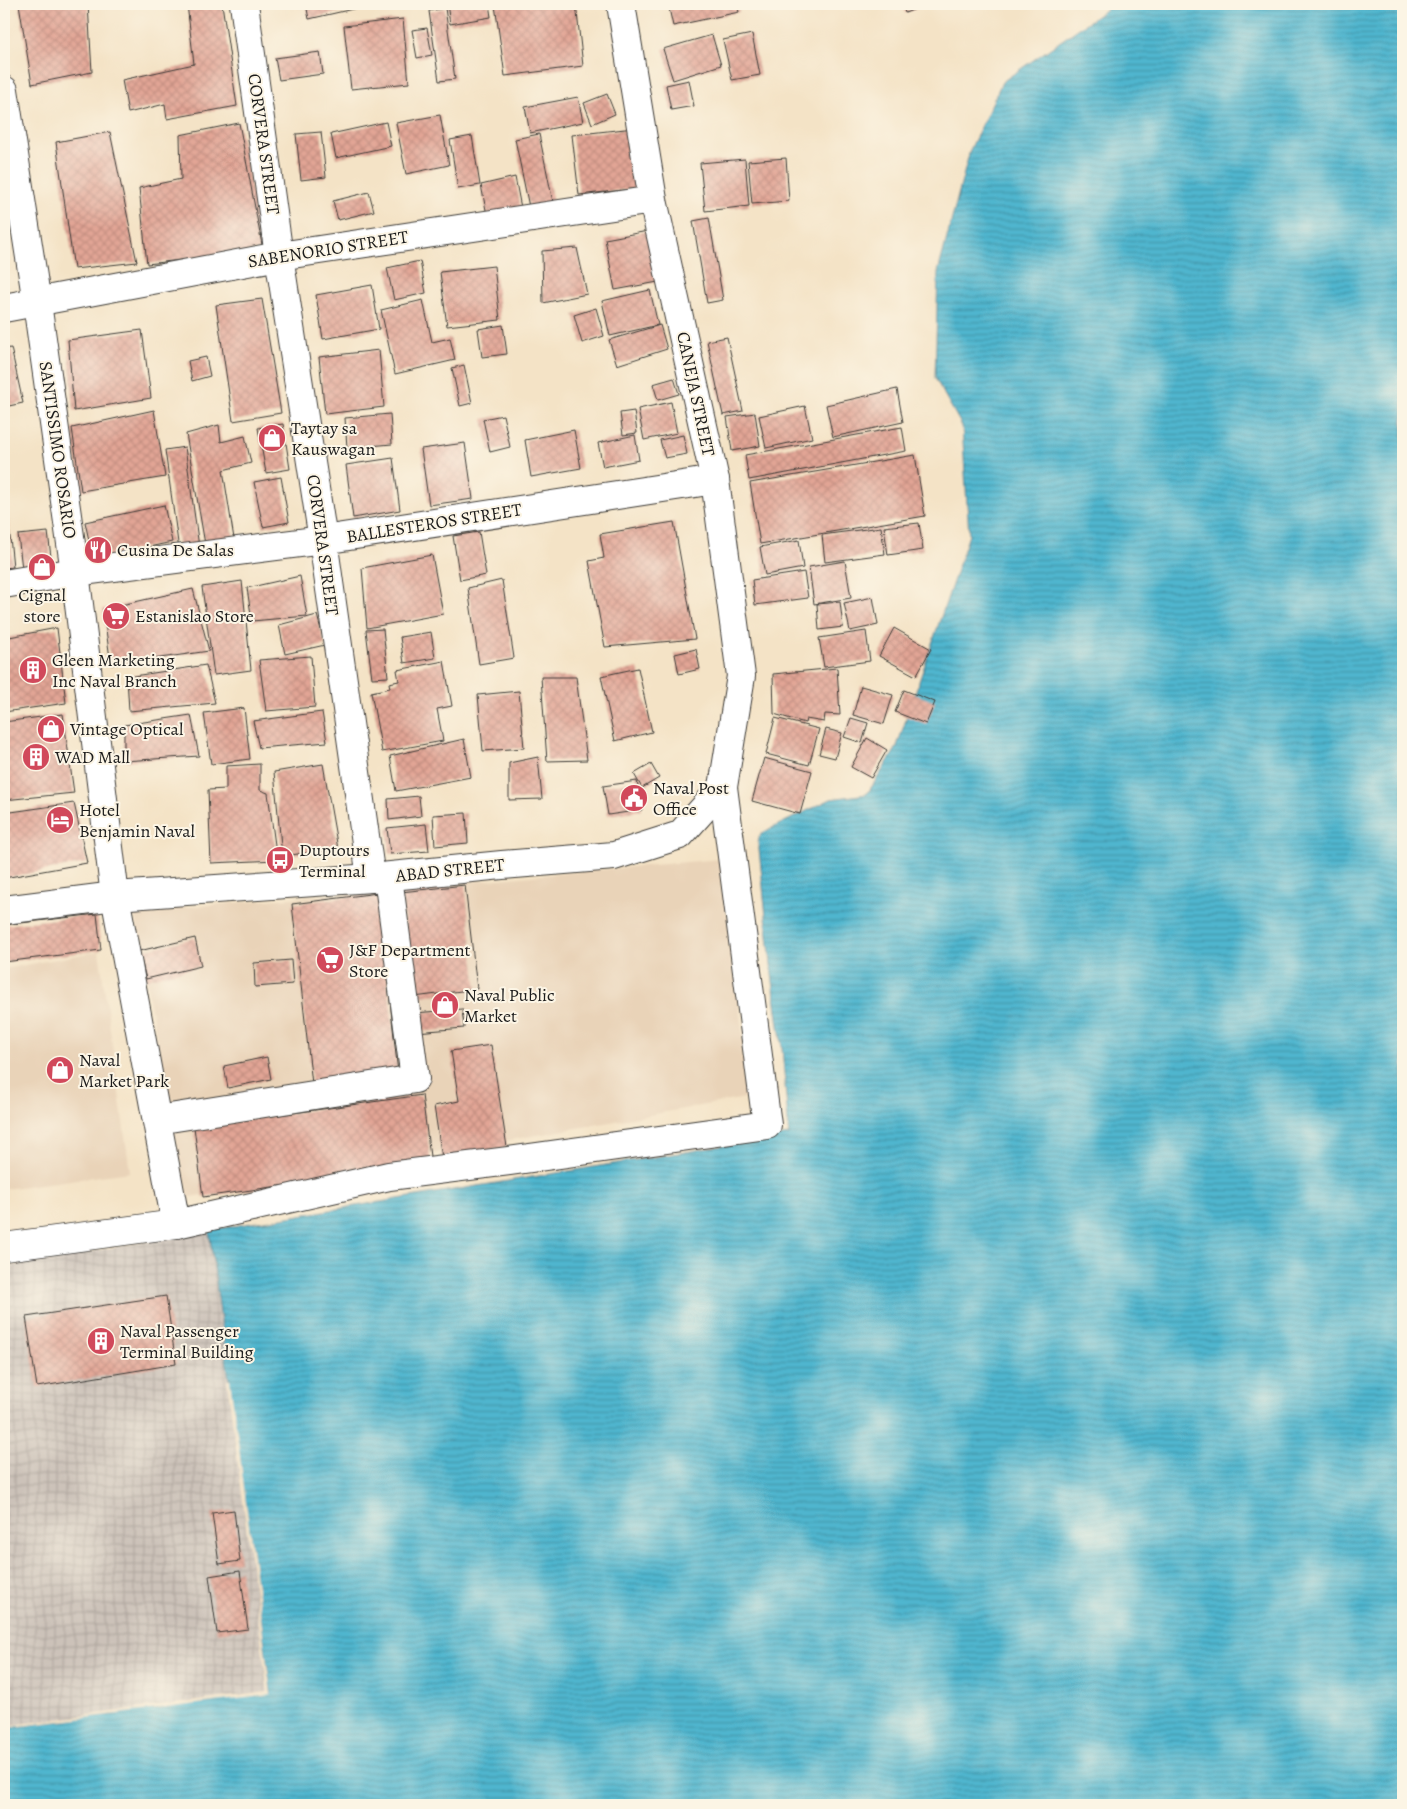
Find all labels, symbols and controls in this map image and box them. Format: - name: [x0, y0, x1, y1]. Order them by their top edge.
- street label: CORVERA STREET: [242, 72, 286, 216]
- street label: SABENORIO STREET: [246, 224, 410, 274]
- street label: CANEJA STREET: [671, 330, 721, 459]
- street label: SANTISSIMO ROSARIO: [34, 360, 82, 540]
- place label: Taytay sa Kauswagan: [291, 416, 375, 461]
- shop icon: Taytay sa Kauswagan: [257, 423, 287, 453]
- street label: CORVERA STREET: [301, 473, 345, 617]
- street label: BALLESTEROS STREET: [345, 497, 524, 549]
- restaurant icon: Cusina De Salas: [83, 535, 113, 565]
- place label: Cusina De Salas: [117, 538, 234, 562]
- shop icon: Cignal store: [27, 552, 57, 582]
- place label: Cignal store: [18, 583, 66, 628]
- supermarket icon: Estanislao Store: [101, 601, 131, 631]
- place label: Estanislao Store: [135, 604, 254, 628]
- place label: Gleen Marketing Inc Naval Branch: [52, 648, 177, 693]
- building icon: Gleen Marketing Inc Naval Branch: [18, 655, 48, 685]
- shop icon: Vintage Optical: [36, 714, 66, 744]
- place label: Vintage Optical: [69, 717, 184, 741]
- building icon: WAD Mall: [21, 742, 51, 772]
- place label: WAD Mall: [54, 745, 131, 769]
- place label: Naval Post Office: [653, 776, 729, 821]
- public building icon: Naval Post Office: [619, 783, 649, 813]
- place label: Hotel Benjamin Naval: [79, 798, 196, 843]
- hotel icon: Hotel Benjamin Naval: [45, 805, 75, 835]
- place label: Duptours Terminal: [299, 838, 370, 883]
- bus stop icon: Duptours Terminal: [265, 845, 295, 875]
- street label: ABAD STREET: [393, 852, 506, 888]
- place label: J&F Department Store: [349, 938, 471, 983]
- supermarket icon: J&F Department Store: [315, 945, 345, 975]
- place label: Naval Public Market: [464, 983, 555, 1028]
- shop icon: Naval Public Market: [430, 990, 460, 1020]
- place label: Naval Market Park: [79, 1048, 169, 1093]
- shop icon: Naval Market Park: [45, 1055, 75, 1085]
- place label: Naval Passenger Terminal Building: [120, 1319, 254, 1364]
- building icon: Naval Passenger Terminal Building: [86, 1326, 116, 1356]

